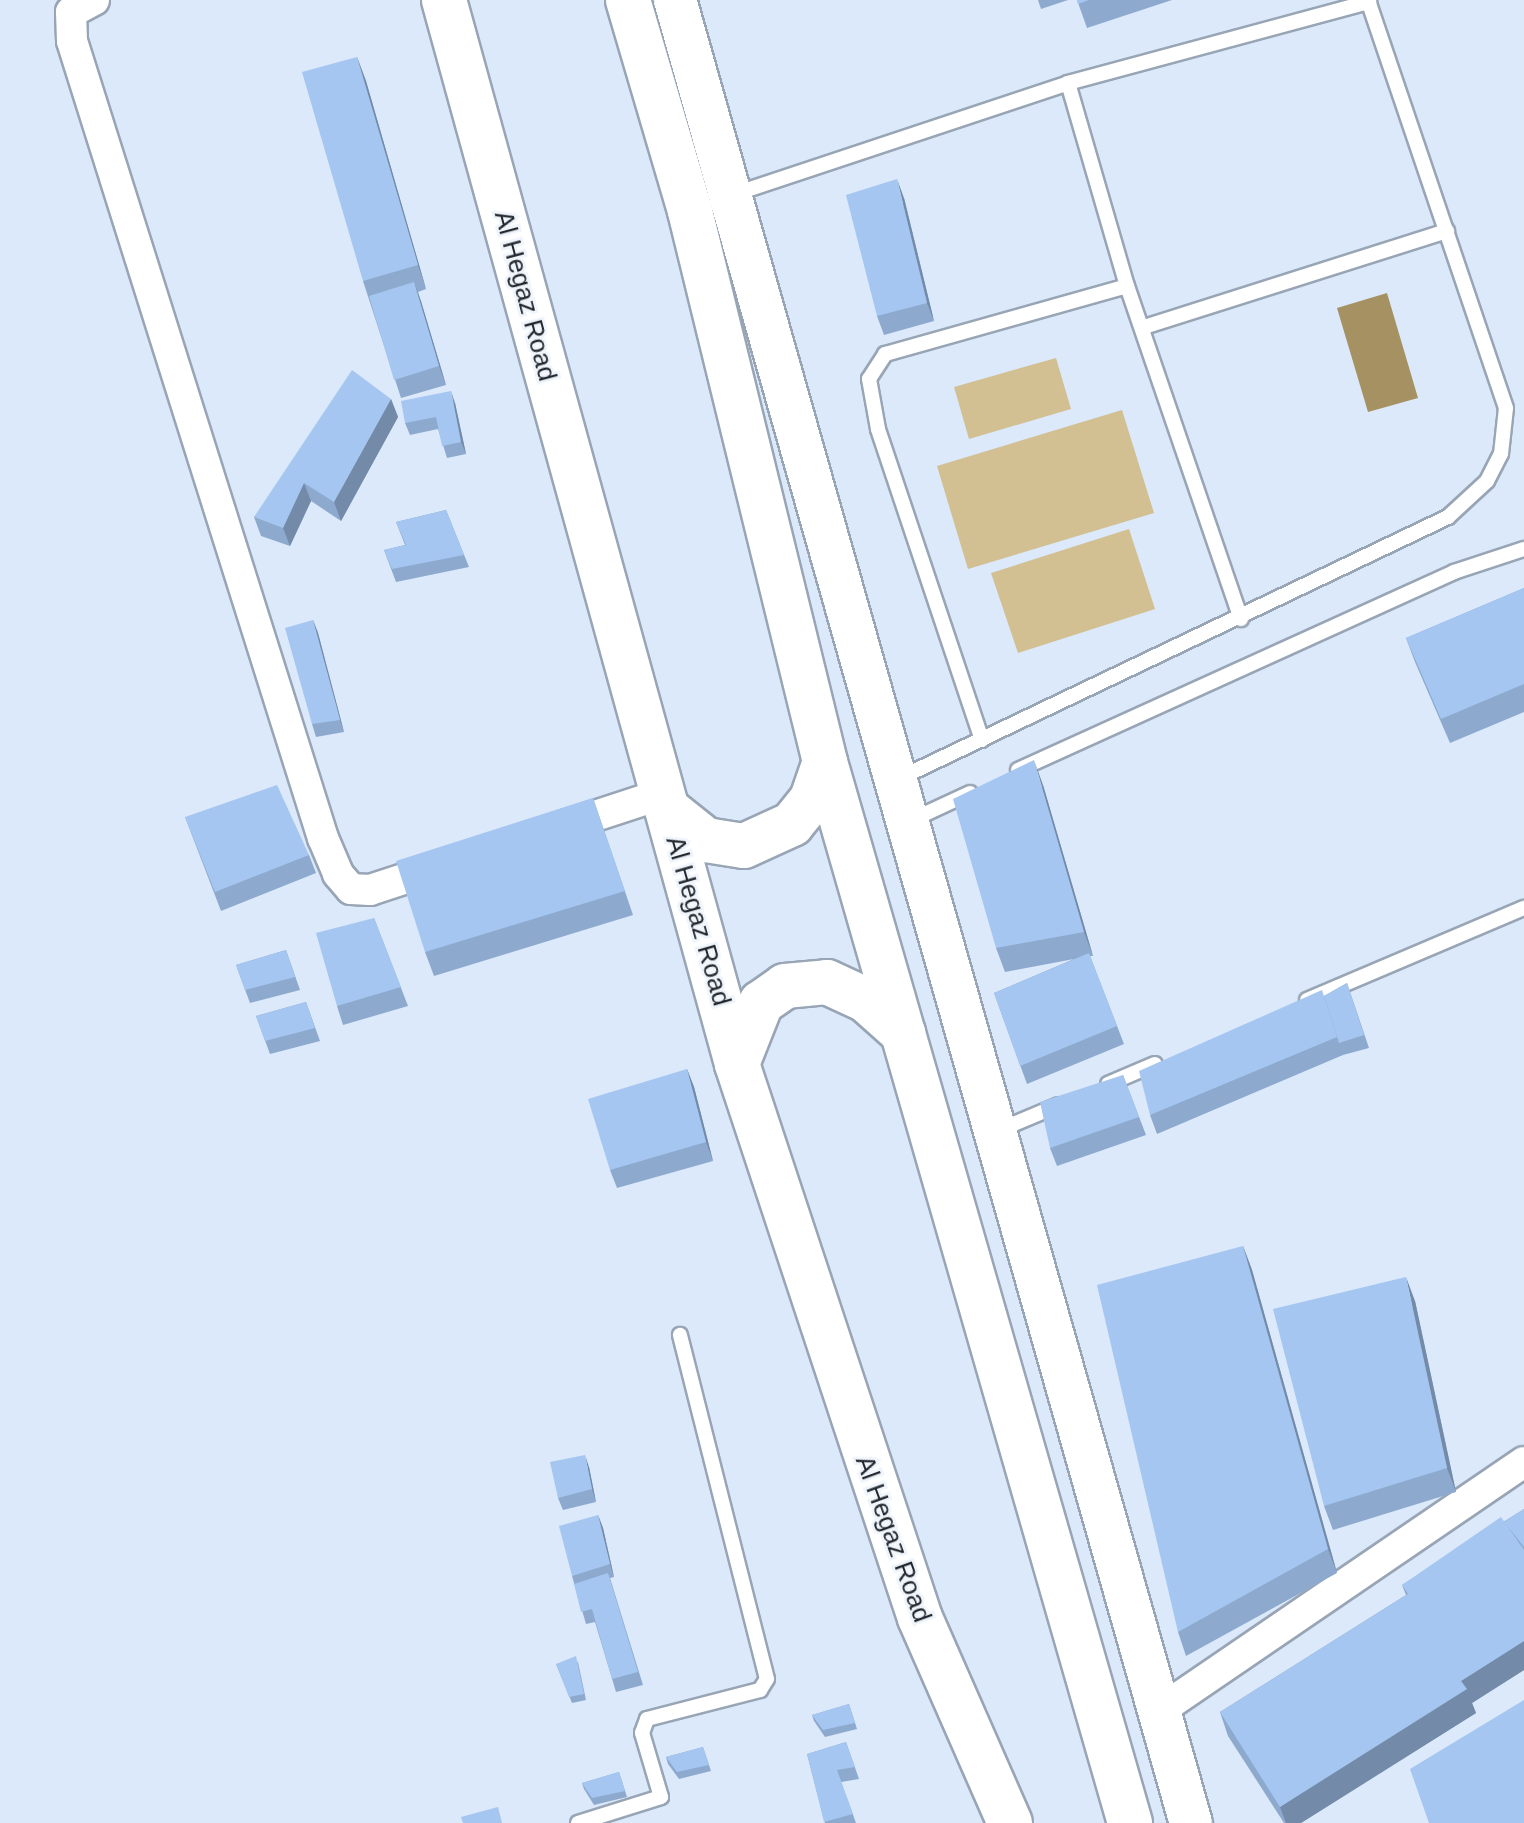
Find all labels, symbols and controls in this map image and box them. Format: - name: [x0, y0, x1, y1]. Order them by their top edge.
- street label: Al Hegaz Road: [487, 208, 563, 384]
- street label: Al Hegaz Road: [659, 833, 737, 1009]
- street label: Al Hegaz Road: [848, 1451, 938, 1627]

